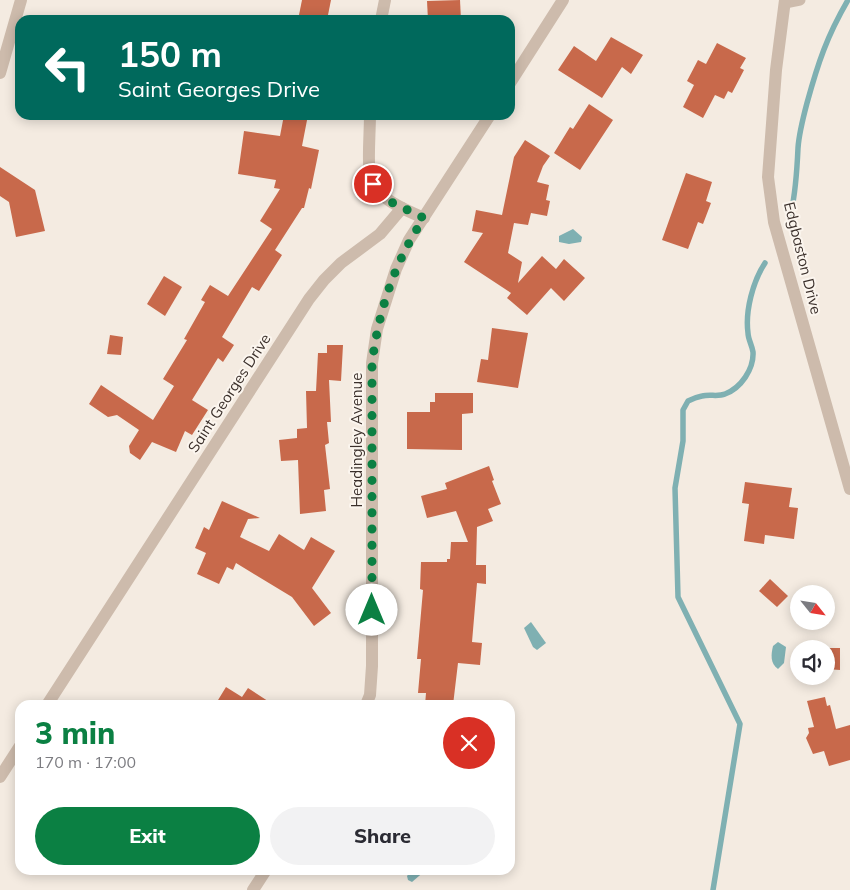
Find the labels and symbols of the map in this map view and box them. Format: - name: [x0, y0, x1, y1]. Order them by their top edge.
- pin: [352, 163, 394, 205]
- street label: Edgbaston Drive: [780, 200, 826, 316]
- street label: Saint Georges Drive: [184, 330, 274, 456]
- street label: Headingley Avenue: [347, 373, 366, 507]
- position arrow: [345, 583, 397, 635]
- north arrow: [790, 585, 835, 630]

